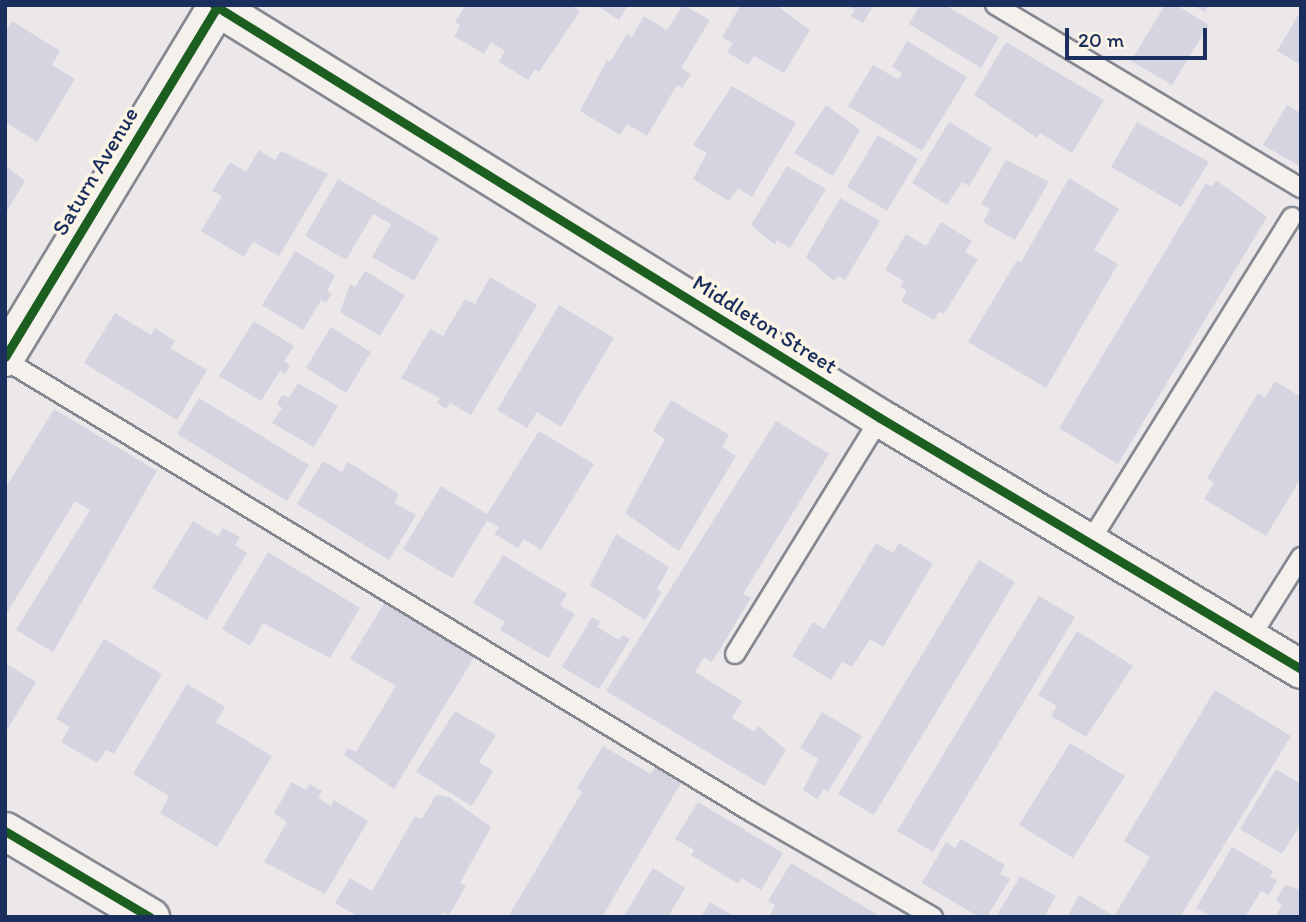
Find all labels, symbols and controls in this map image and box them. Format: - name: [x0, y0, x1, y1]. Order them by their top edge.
- scale bar: [1068, 14, 1210, 58]
- text: 20 m: [1078, 27, 1124, 52]
- street label: Saturn Avenue: [46, 102, 144, 240]
- street label: Middleton Street: [688, 269, 842, 379]

